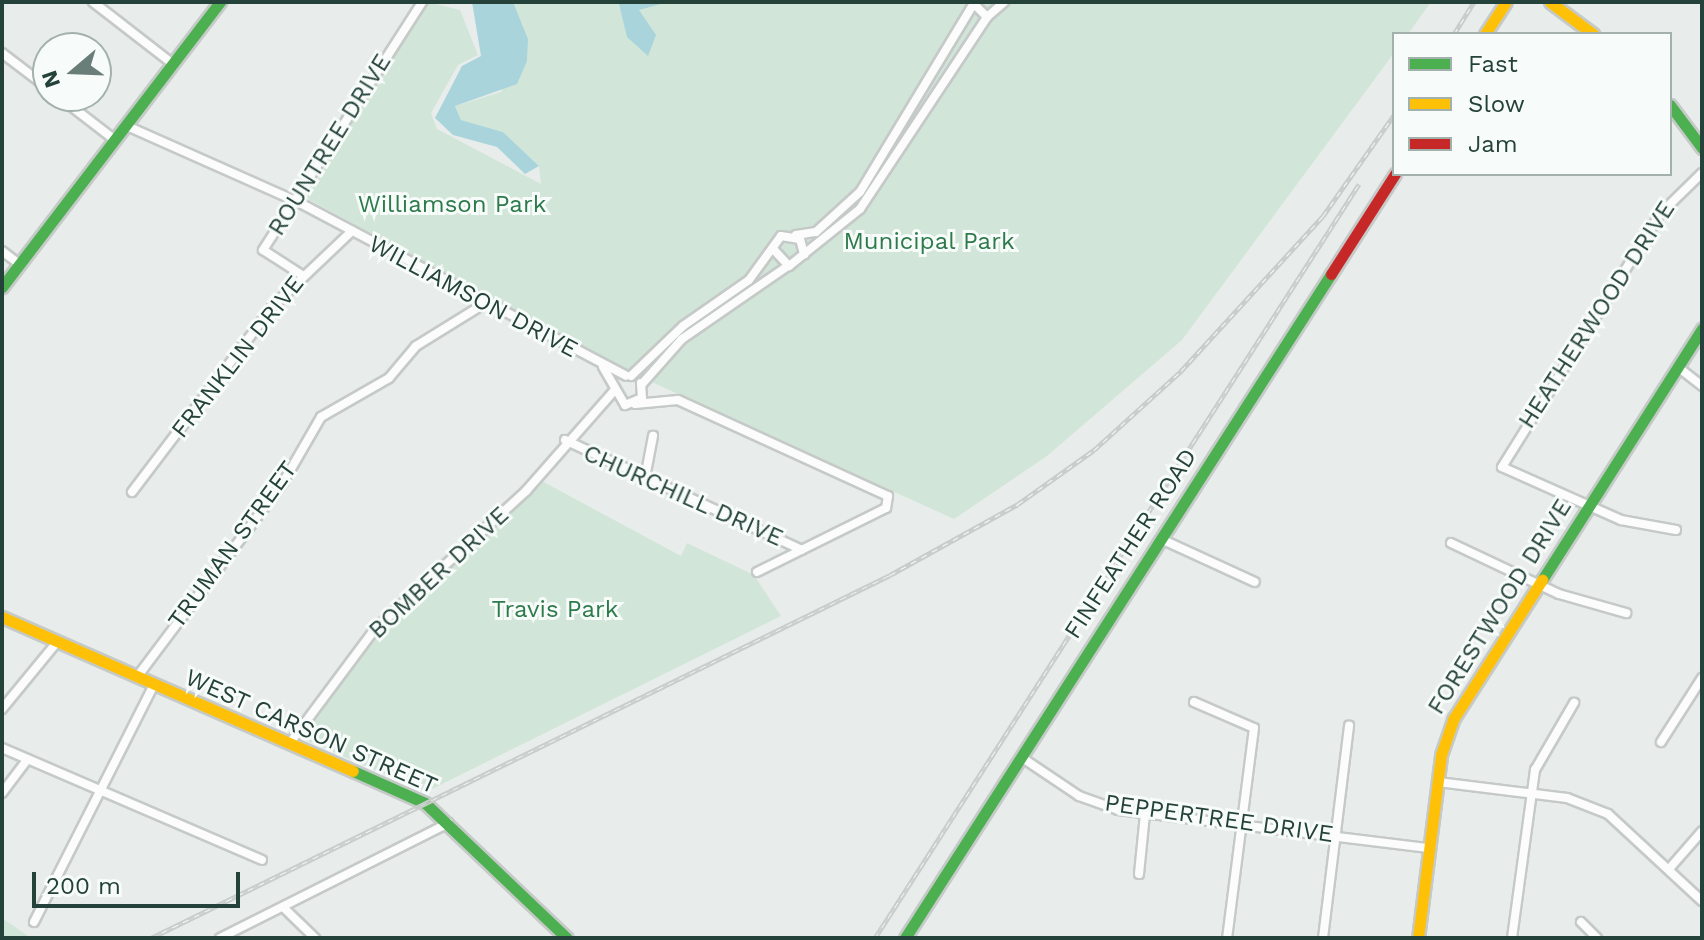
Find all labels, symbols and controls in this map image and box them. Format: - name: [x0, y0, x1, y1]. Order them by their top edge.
- north arrow: [32, 32, 112, 112]
- legend: [1392, 32, 1672, 176]
- street label: ROUNTREE DRIVE: [262, 49, 398, 241]
- text: Fast: [1468, 50, 1518, 78]
- text: N: [36, 68, 65, 91]
- text: Slow: [1468, 90, 1525, 118]
- text: Jam: [1468, 130, 1518, 158]
- park label: Williamson Park: [358, 191, 546, 219]
- street label: HEATHERWOOD DRIVE: [1513, 196, 1681, 434]
- park label: Municipal Park: [843, 228, 1015, 256]
- street label: WILLIAMSON DRIVE: [364, 230, 582, 364]
- street label: FRANKLIN DRIVE: [166, 270, 310, 444]
- street label: CHURCHILL DRIVE: [578, 439, 788, 553]
- street label: FINFEATHER ROAD: [1059, 444, 1203, 644]
- street label: TRUMAN STREET: [163, 456, 303, 634]
- street label: FORESTWOOD DRIVE: [1422, 494, 1578, 720]
- street label: BOMBER DRIVE: [363, 501, 515, 645]
- park label: Travis Park: [492, 596, 618, 624]
- street label: WEST CARSON STREET: [180, 663, 442, 801]
- street label: PEPPERTREE DRIVE: [1103, 789, 1335, 849]
- scale bar: [36, 856, 244, 906]
- text: 200 m: [46, 872, 121, 900]

